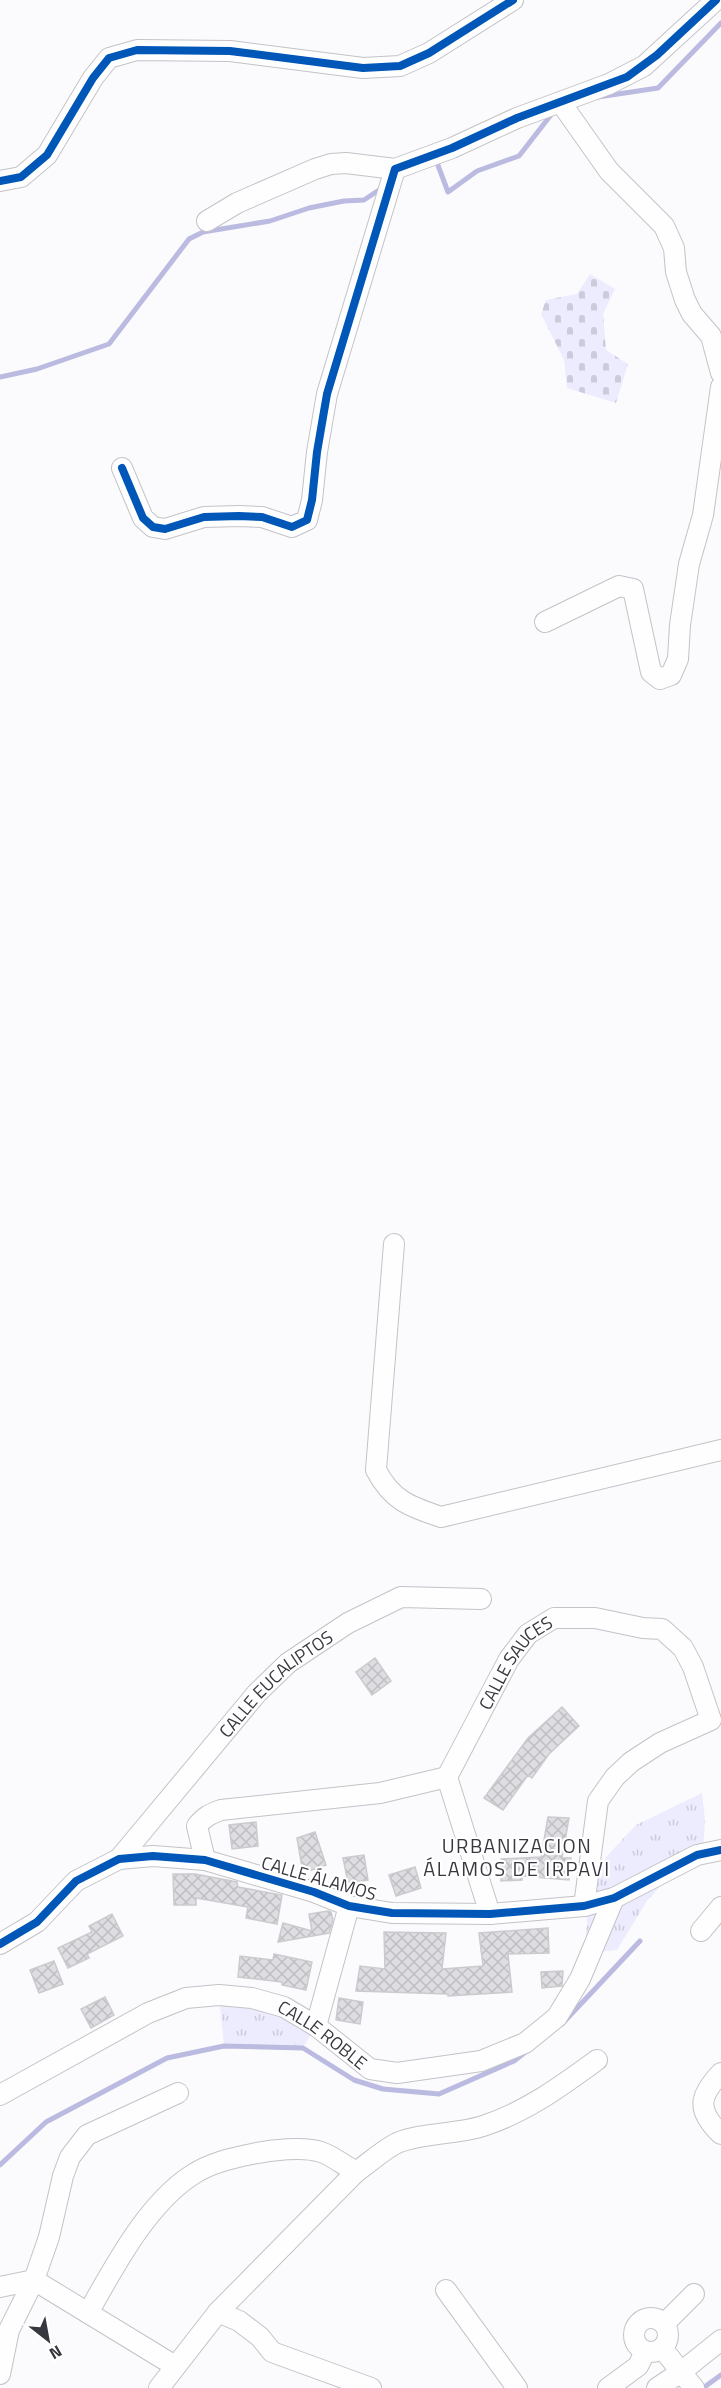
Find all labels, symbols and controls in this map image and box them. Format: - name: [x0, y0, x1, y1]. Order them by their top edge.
- street label: CALLE SAUCES: [471, 1609, 557, 1714]
- street label: CALLE EUCALIPTOS: [212, 1623, 338, 1743]
- district label: URBANIZACION ÁLAMOS DE IRPAVI: [423, 1830, 611, 1884]
- street label: CALLE ÁLAMOS: [258, 1849, 380, 1907]
- street label: CALLE ROBLE: [273, 1993, 373, 2075]
- north arrow: [18, 2310, 78, 2370]
- text: N: [45, 2340, 67, 2366]

